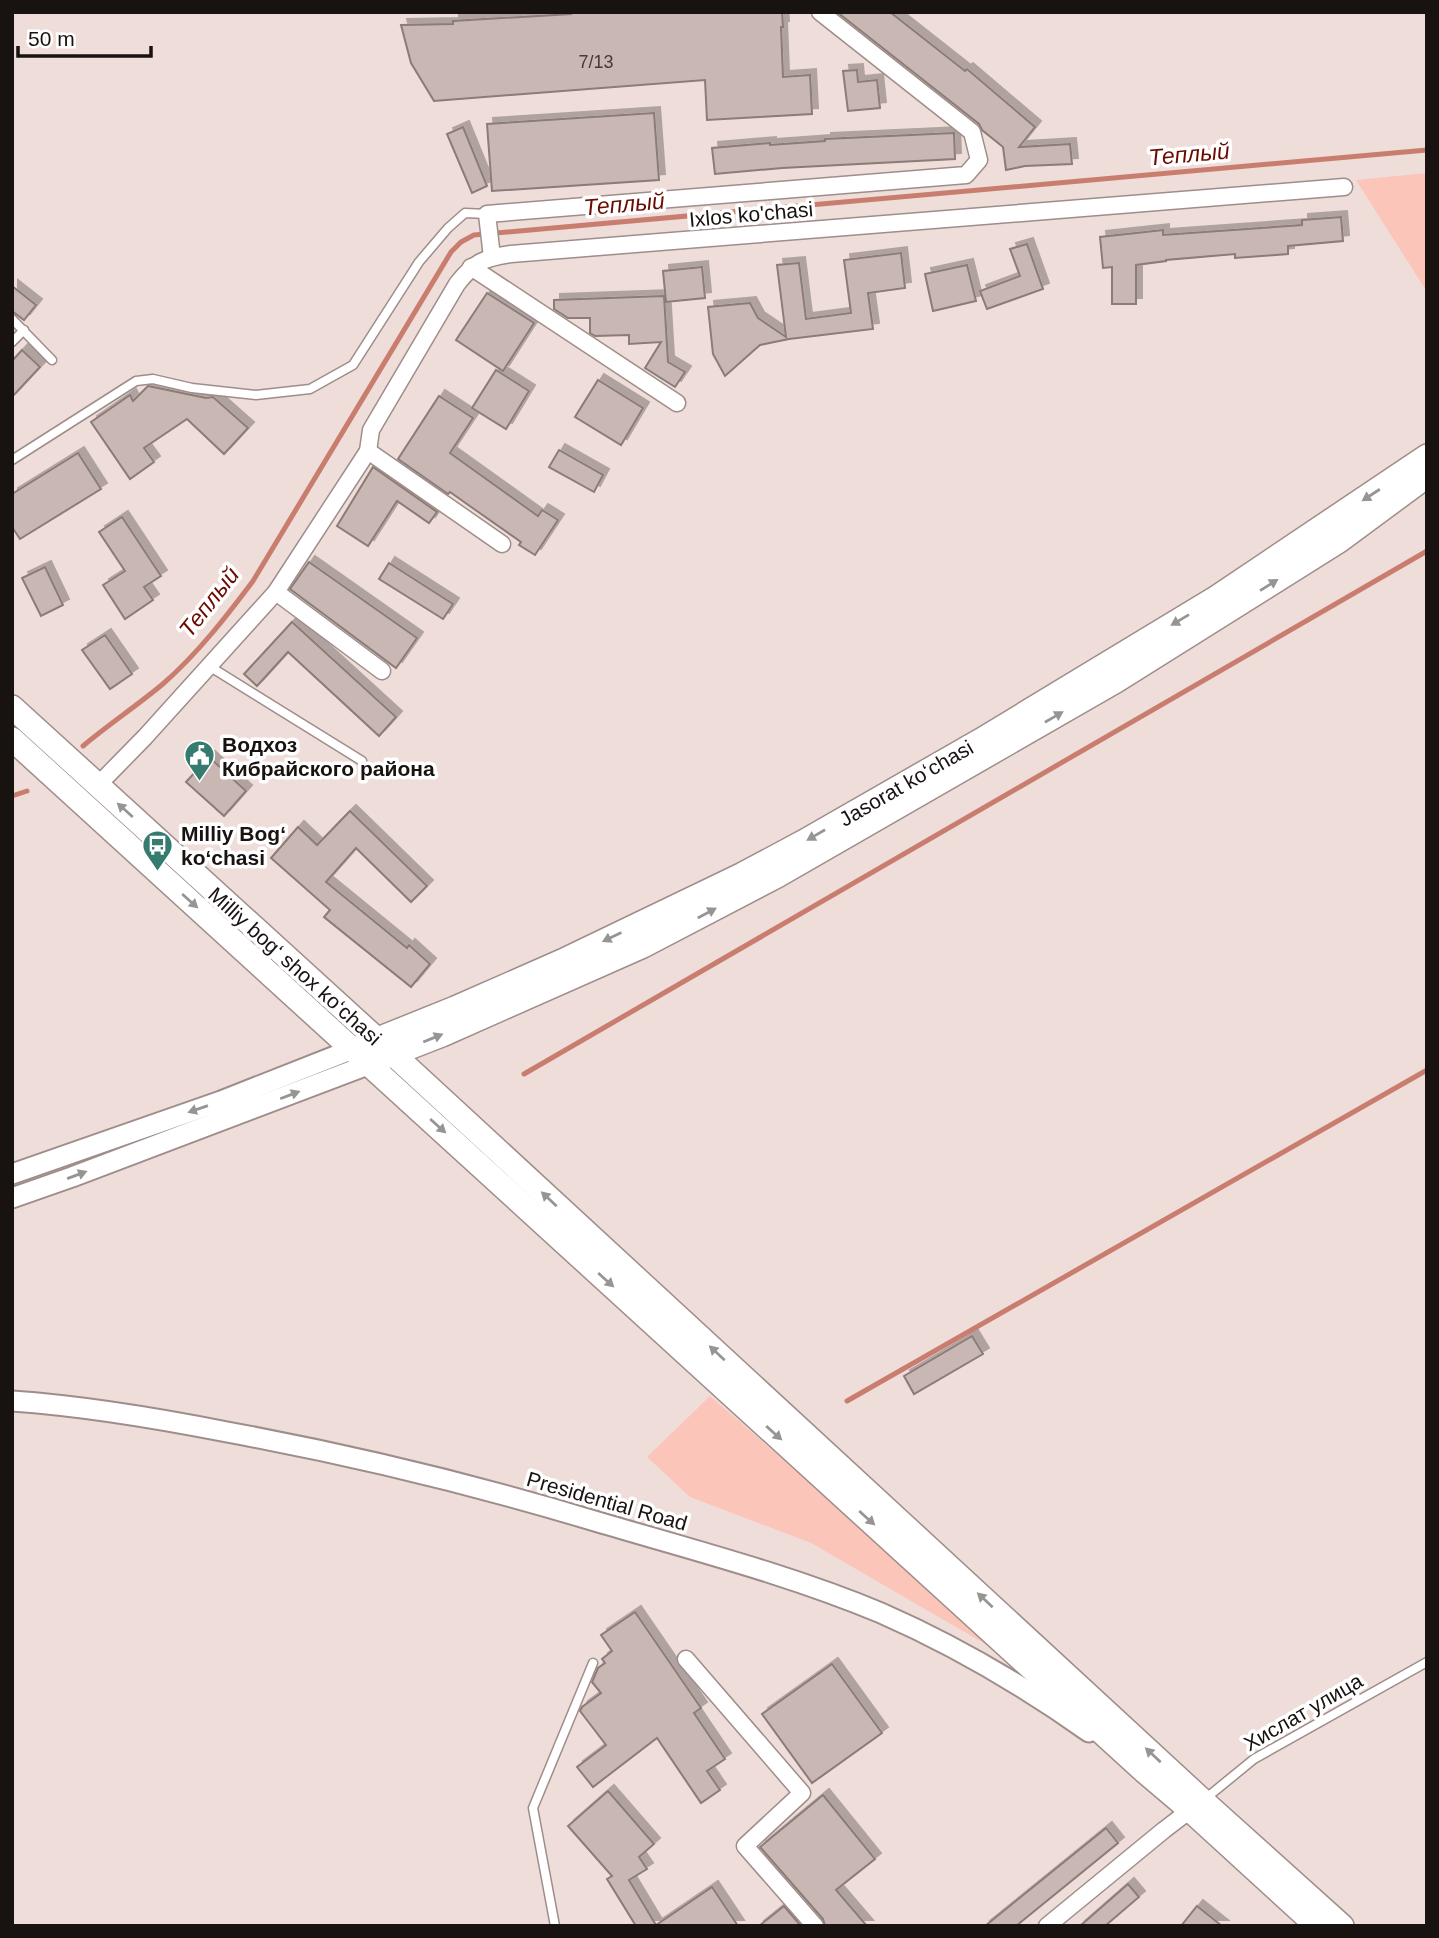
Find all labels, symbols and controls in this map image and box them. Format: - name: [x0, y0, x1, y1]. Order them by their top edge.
- scale bar: [18, 14, 150, 58]
- text: 50 m: [28, 27, 75, 50]
- house number: 7/13: [578, 52, 614, 72]
- water label: Теплый: [1147, 137, 1231, 170]
- water label: Теплый: [582, 187, 666, 220]
- street label: Ixlos ko'chasi: [688, 197, 814, 231]
- one-way arrow: [1361, 488, 1380, 501]
- water label: Теплый: [174, 562, 244, 642]
- one-way arrow: [1260, 578, 1278, 592]
- one-way arrow: [1171, 613, 1190, 626]
- one-way arrow: [1044, 711, 1064, 723]
- place label: Водхоз Кибрайского района: [222, 733, 435, 780]
- street label: Jasorat koʻchasi: [835, 735, 977, 831]
- public building icon: Водхоз Кибрайского района: [182, 739, 216, 783]
- one-way arrow: [117, 803, 134, 819]
- place label: Milliy Bogʻ koʻchasi: [181, 822, 286, 869]
- bus stop icon: Milliy Bogʻ koʻchasi: [141, 828, 175, 872]
- one-way arrow: [806, 829, 825, 841]
- street label: Milliy bog‘ shox ko‘chasi: [204, 882, 386, 1050]
- one-way arrow: [181, 893, 198, 908]
- one-way arrow: [697, 907, 717, 918]
- one-way arrow: [602, 931, 622, 943]
- one-way arrow: [423, 1033, 444, 1044]
- one-way arrow: [279, 1090, 300, 1101]
- one-way arrow: [188, 1104, 209, 1115]
- one-way arrow: [429, 1118, 447, 1134]
- one-way arrow: [66, 1170, 87, 1181]
- one-way arrow: [541, 1191, 558, 1207]
- one-way arrow: [597, 1271, 614, 1287]
- one-way arrow: [709, 1345, 726, 1361]
- one-way arrow: [765, 1425, 783, 1441]
- street label: Presidential Road: [524, 1467, 690, 1535]
- one-way arrow: [858, 1510, 876, 1526]
- one-way arrow: [977, 1593, 994, 1609]
- street label: Хислат улица: [1240, 1669, 1367, 1755]
- one-way arrow: [1145, 1747, 1162, 1763]

